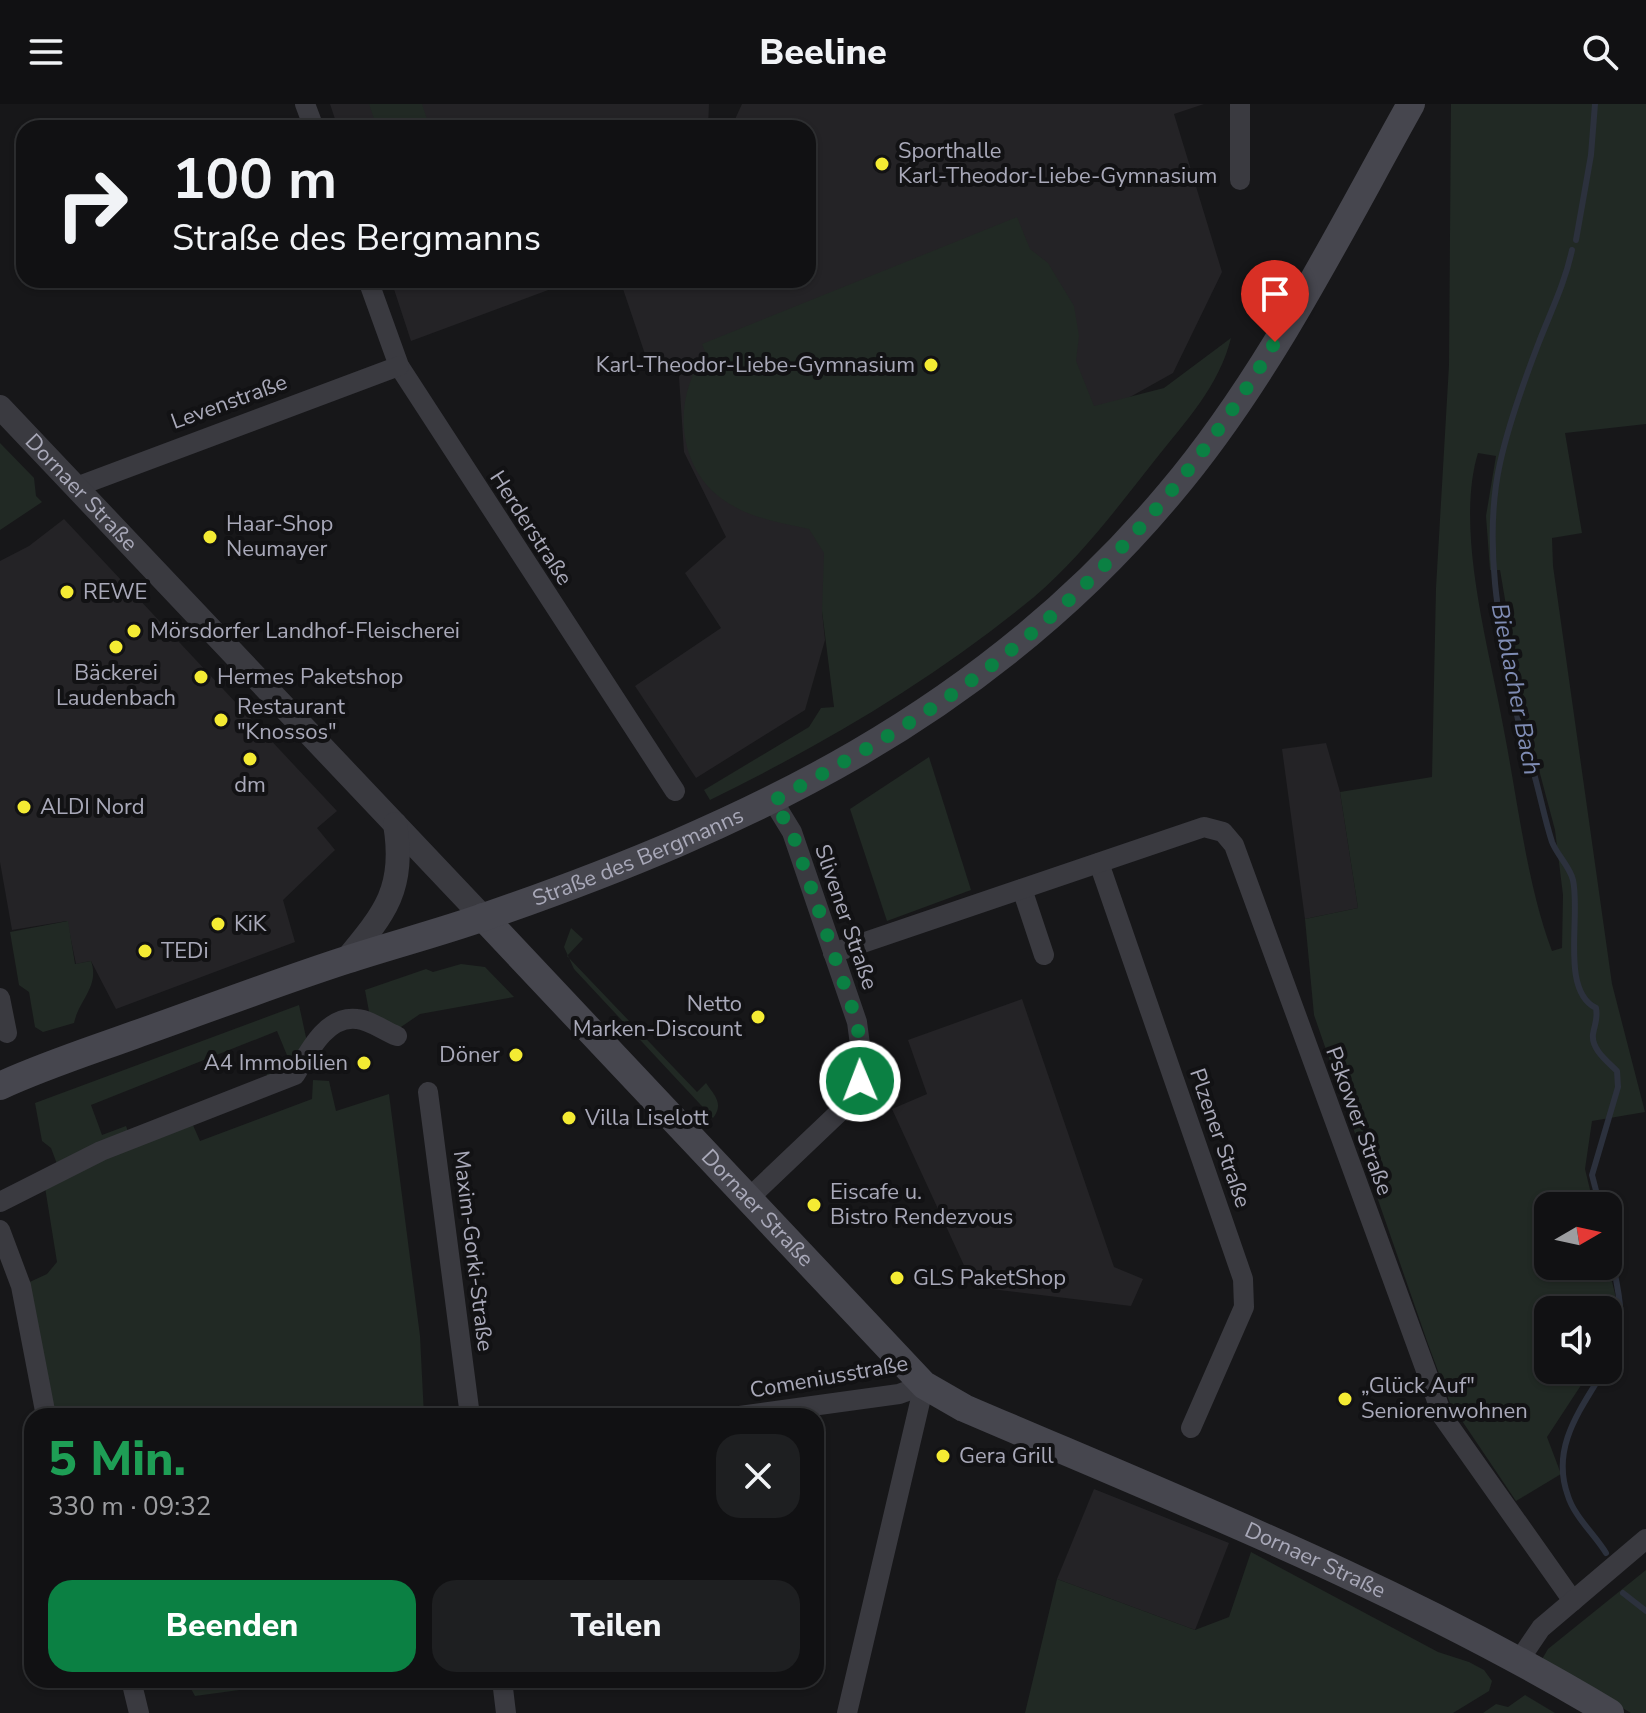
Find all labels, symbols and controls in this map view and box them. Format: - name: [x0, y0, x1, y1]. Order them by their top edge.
- text: Beeline: [759, 28, 887, 77]
- icon: menu: [24, 30, 68, 74]
- icon: search: [1578, 30, 1622, 74]
- place label: Sporthalle Karl-Theodor-Liebe-Gymnasium: [898, 136, 1217, 191]
- text: 100 m: [172, 141, 337, 218]
- icon: right: [40, 152, 144, 256]
- marker: Sporthalle Karl-Theodor-Liebe-Gymnasium: [873, 155, 891, 173]
- text: Straße des Bergmanns: [172, 214, 541, 263]
- pin: [1241, 260, 1309, 342]
- icon: arrive: [1253, 272, 1297, 316]
- place label: Karl-Theodor-Liebe-Gymnasium: [596, 350, 915, 380]
- marker: Karl-Theodor-Liebe-Gymnasium: [922, 356, 940, 374]
- street label: Levenstraße: [167, 367, 291, 437]
- street label: Dornaer Straße: [18, 427, 144, 558]
- street label: Herderstraße: [483, 465, 579, 591]
- place label: Haar-Shop Neumayer: [226, 509, 333, 564]
- marker: Haar-Shop Neumayer: [201, 528, 219, 546]
- place label: REWE: [83, 577, 147, 607]
- marker: REWE: [58, 583, 76, 601]
- water label: Bieblacher Bach: [1484, 600, 1548, 778]
- place label: Mörsdorfer Landhof-Fleischerei: [150, 616, 460, 646]
- marker: Mörsdorfer Landhof-Fleischerei: [125, 622, 143, 640]
- marker: Bäckerei Laudenbach: [107, 638, 125, 656]
- place label: Bäckerei Laudenbach: [56, 658, 176, 713]
- place label: Hermes Paketshop: [217, 662, 403, 692]
- marker: Hermes Paketshop: [192, 668, 210, 686]
- place label: Restaurant "Knossos": [237, 692, 345, 747]
- marker: Restaurant "Knossos": [212, 711, 230, 729]
- marker: dm: [241, 750, 259, 768]
- place label: dm: [234, 770, 266, 800]
- place label: ALDI Nord: [40, 792, 145, 822]
- marker: ALDI Nord: [15, 798, 33, 816]
- street label: Straße des Bergmanns: [528, 800, 748, 914]
- street label: Slivener Straße: [807, 840, 885, 994]
- place label: KiK: [234, 909, 268, 939]
- marker: KiK: [209, 915, 227, 933]
- place label: TEDi: [161, 936, 209, 966]
- marker: TEDi: [136, 942, 154, 960]
- place label: Netto Marken-Discount: [573, 989, 742, 1044]
- marker: Netto Marken-Discount: [749, 1008, 767, 1026]
- position arrow: [818, 1039, 902, 1123]
- place label: Döner: [439, 1040, 500, 1070]
- street label: Pskower Straße: [1318, 1042, 1400, 1200]
- marker: Döner: [507, 1046, 525, 1064]
- place label: A4 Immobilien: [204, 1048, 348, 1078]
- marker: A4 Immobilien: [355, 1054, 373, 1072]
- street label: Plzener Straße: [1182, 1064, 1258, 1212]
- place label: Villa Liselott: [584, 1103, 709, 1133]
- marker: Villa Liselott: [560, 1109, 578, 1127]
- street label: Dornaer Straße: [694, 1143, 820, 1274]
- street label: Maxim-Gorki-Straße: [446, 1149, 500, 1353]
- place label: Eiscafe u. Bistro Rendezvous: [830, 1177, 1013, 1232]
- north arrow: [1534, 1192, 1622, 1280]
- map controls: [1534, 1192, 1622, 1384]
- marker: Eiscafe u. Bistro Rendezvous: [805, 1196, 823, 1214]
- place label: GLS PaketShop: [913, 1263, 1066, 1293]
- marker: GLS PaketShop: [888, 1269, 906, 1287]
- button: sound: [1534, 1296, 1622, 1384]
- street label: Comeniusstraße: [748, 1348, 910, 1406]
- place label: „Glück Auf" Seniorenwohnen: [1361, 1371, 1528, 1426]
- marker: „Glück Auf" Seniorenwohnen: [1336, 1390, 1354, 1408]
- text: 5 Min.: [48, 1426, 186, 1492]
- button: close: [716, 1434, 800, 1518]
- place label: Gera Grill: [959, 1441, 1054, 1471]
- marker: Gera Grill: [934, 1447, 952, 1465]
- text: 330 m · 09:32: [48, 1489, 211, 1524]
- street label: Dornaer Straße: [1240, 1515, 1391, 1606]
- button: Beenden: [48, 1580, 416, 1672]
- button: Teilen: [432, 1580, 800, 1672]

